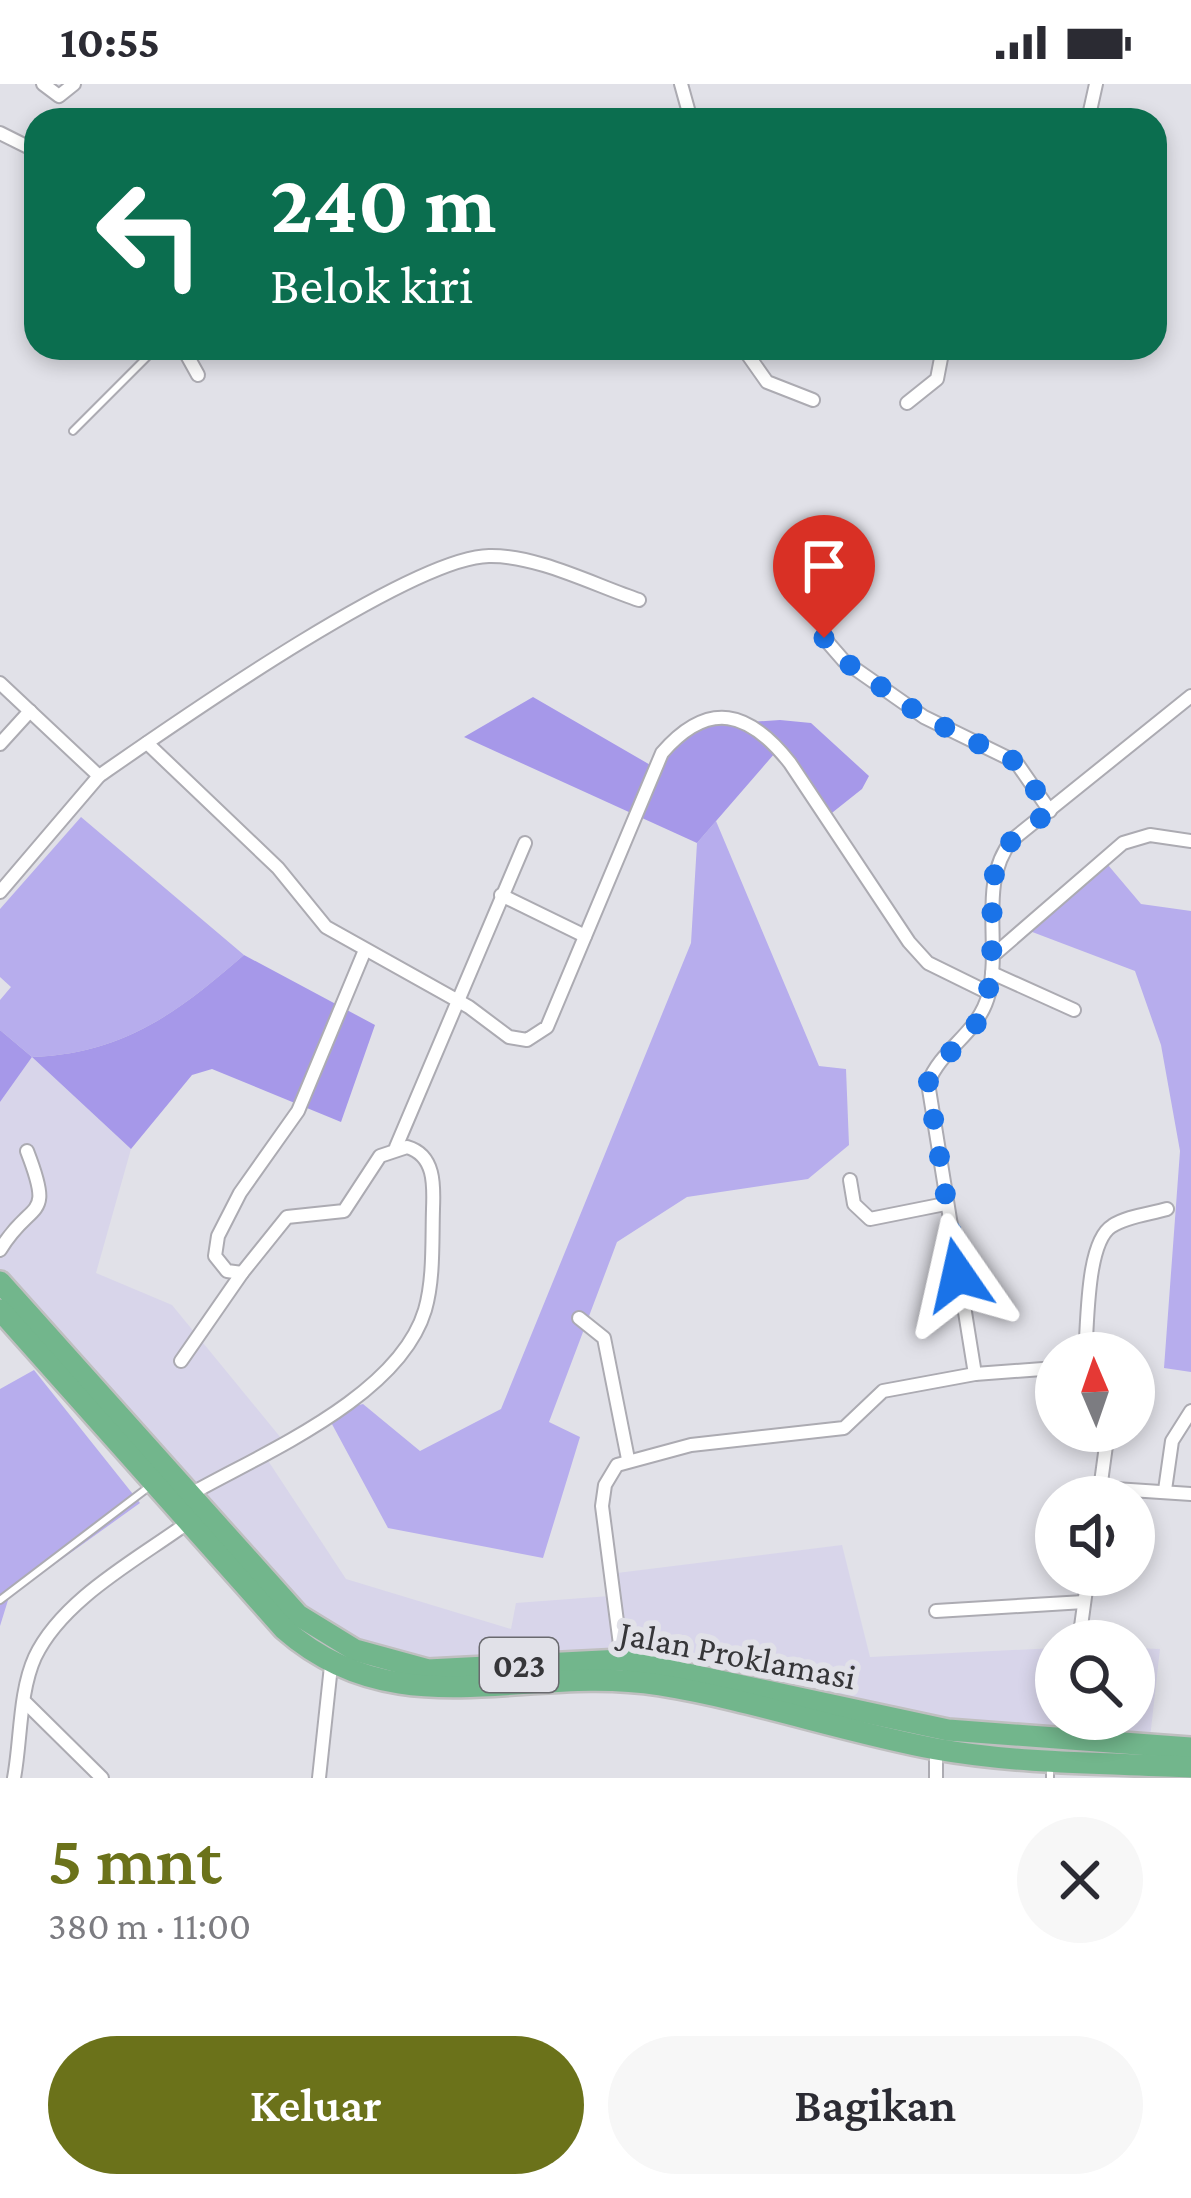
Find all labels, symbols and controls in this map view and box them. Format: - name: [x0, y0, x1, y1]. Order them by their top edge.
- text: 10:55: [60, 17, 160, 67]
- icon: left: [72, 156, 228, 312]
- text: 240 m: [270, 157, 496, 250]
- text: Belok kiri: [270, 255, 473, 315]
- pin: [773, 515, 875, 638]
- icon: arrive: [791, 533, 857, 599]
- position arrow: [895, 1212, 1021, 1338]
- north arrow: [1035, 1332, 1155, 1452]
- map controls: [1035, 1332, 1155, 1740]
- button: sound: [1035, 1476, 1155, 1596]
- street label: Jalan Proklamasi: [613, 1612, 859, 1698]
- button: search: [1035, 1620, 1155, 1740]
- road number: 023: [480, 1638, 558, 1692]
- button: close: [1017, 1817, 1143, 1943]
- text: 5 mnt: [48, 1819, 222, 1899]
- text: 380 m · 11:00: [48, 1904, 251, 1947]
- button: Keluar: [48, 2036, 584, 2174]
- button: Bagikan: [608, 2036, 1143, 2174]

